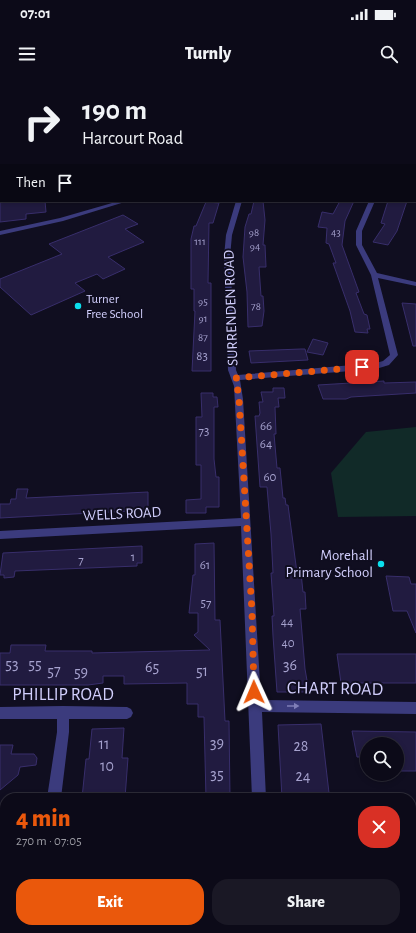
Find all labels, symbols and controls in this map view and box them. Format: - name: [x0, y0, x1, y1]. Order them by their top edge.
- text: 07:01: [20, 6, 51, 21]
- icon: menu: [16, 43, 38, 65]
- icon: search: [378, 43, 400, 65]
- text: Turnly: [185, 45, 231, 63]
- icon: right: [16, 96, 68, 148]
- text: 190 m: [82, 97, 147, 125]
- text: Harcourt Road: [82, 130, 183, 148]
- icon: arrive: [54, 172, 76, 194]
- text: Then: [16, 175, 46, 190]
- house number: 98: [249, 227, 259, 238]
- house number: 43: [331, 227, 341, 238]
- house number: 111: [194, 236, 206, 247]
- house number: 94: [250, 241, 260, 252]
- street label: SURRENDEN ROAD: [221, 249, 241, 366]
- place label: Turner Free School: [86, 293, 143, 321]
- house number: 95: [198, 296, 208, 307]
- marker: Turner Free School: [73, 301, 83, 311]
- house number: 78: [251, 301, 261, 312]
- house number: 91: [199, 313, 207, 324]
- house number: 87: [198, 332, 208, 343]
- house number: 83: [196, 350, 208, 363]
- pin: [345, 350, 379, 384]
- icon: arrive: [351, 356, 373, 378]
- house number: 66: [260, 420, 272, 433]
- house number: 73: [199, 425, 209, 438]
- house number: 64: [260, 438, 272, 451]
- house number: 60: [264, 471, 277, 484]
- street label: WELLS ROAD: [82, 504, 162, 524]
- place label: Morehall Primary School: [285, 548, 373, 580]
- house number: 1: [131, 551, 135, 564]
- house number: 7: [78, 554, 84, 567]
- house number: 61: [200, 559, 210, 572]
- marker: Morehall Primary School: [376, 559, 386, 569]
- house number: 57: [201, 597, 212, 610]
- house number: 44: [281, 616, 293, 629]
- house number: 40: [281, 637, 295, 650]
- house number: 53: [5, 656, 19, 672]
- house number: 55: [28, 656, 42, 672]
- house number: 36: [283, 657, 297, 673]
- house number: 65: [145, 659, 159, 675]
- house number: 57: [47, 663, 61, 679]
- house number: 51: [196, 663, 208, 679]
- house number: 59: [74, 664, 88, 680]
- position arrow: [233, 671, 275, 713]
- street label: CHART ROAD: [287, 679, 383, 699]
- street label: PHILLIP ROAD: [12, 686, 114, 704]
- one-way arrow: [287, 703, 300, 709]
- house number: 39: [210, 735, 224, 751]
- house number: 11: [98, 736, 110, 752]
- map controls: [360, 737, 404, 781]
- button: search: [360, 737, 404, 781]
- house number: 28: [294, 738, 308, 754]
- house number: 10: [100, 758, 114, 774]
- house number: 35: [210, 766, 224, 782]
- house number: 24: [296, 768, 311, 784]
- button: close: [358, 806, 400, 848]
- text: 4 min: [16, 807, 71, 831]
- text: 270 m · 07:05: [16, 835, 82, 848]
- button: Exit: [16, 879, 204, 925]
- button: Share: [212, 879, 400, 925]

